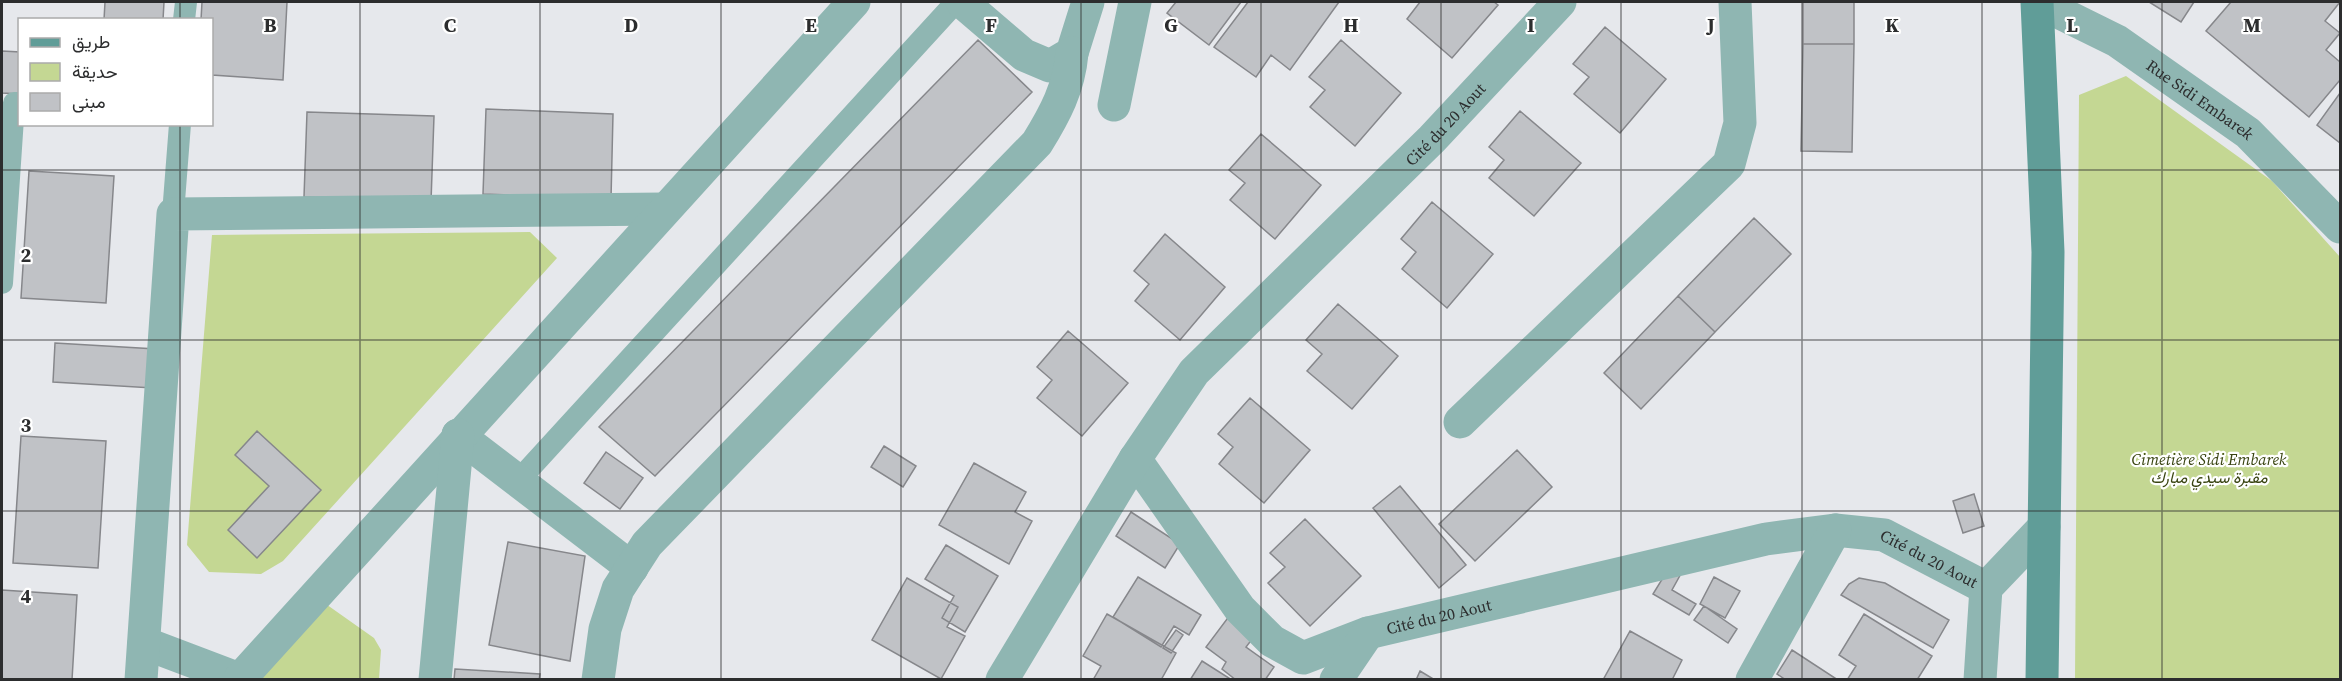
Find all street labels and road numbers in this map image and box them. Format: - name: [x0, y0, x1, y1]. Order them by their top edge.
- street label: Rue Sidi Embarek: [2142, 54, 2260, 145]
- street label: Cité du 20 Aout: [1400, 77, 1491, 170]
- street label: Cité du 20 Aout: [1876, 524, 1982, 593]
- street label: Cité du 20 Aout: [1384, 593, 1494, 639]

